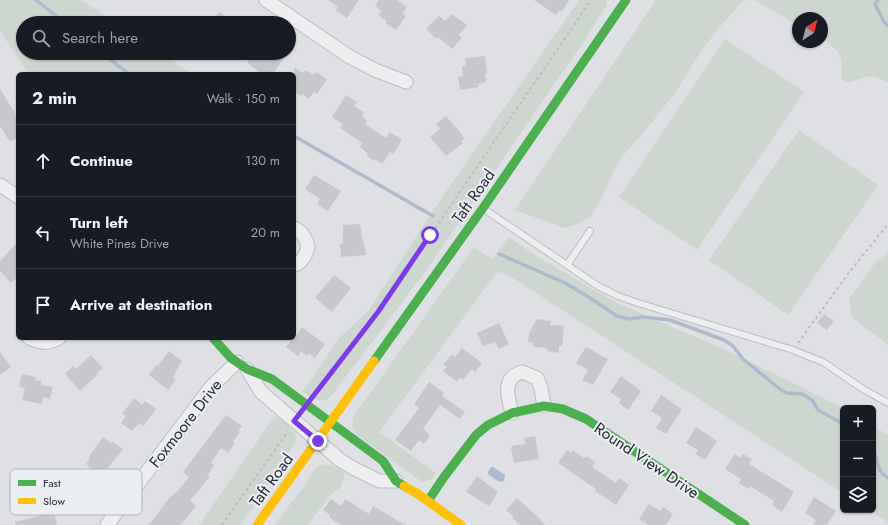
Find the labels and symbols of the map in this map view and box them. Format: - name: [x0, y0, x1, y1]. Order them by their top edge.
- north arrow: [792, 12, 828, 48]
- street label: Taft Road: [446, 165, 500, 228]
- route start: [421, 226, 439, 244]
- street label: Foxmoore Drive: [144, 374, 227, 472]
- street label: Round View Drive: [590, 417, 704, 504]
- route end: [309, 432, 327, 450]
- street label: Taft Road: [244, 449, 299, 512]
- legend: [10, 469, 142, 515]
- text: Fast: [43, 475, 61, 491]
- text: Slow: [43, 493, 65, 509]

